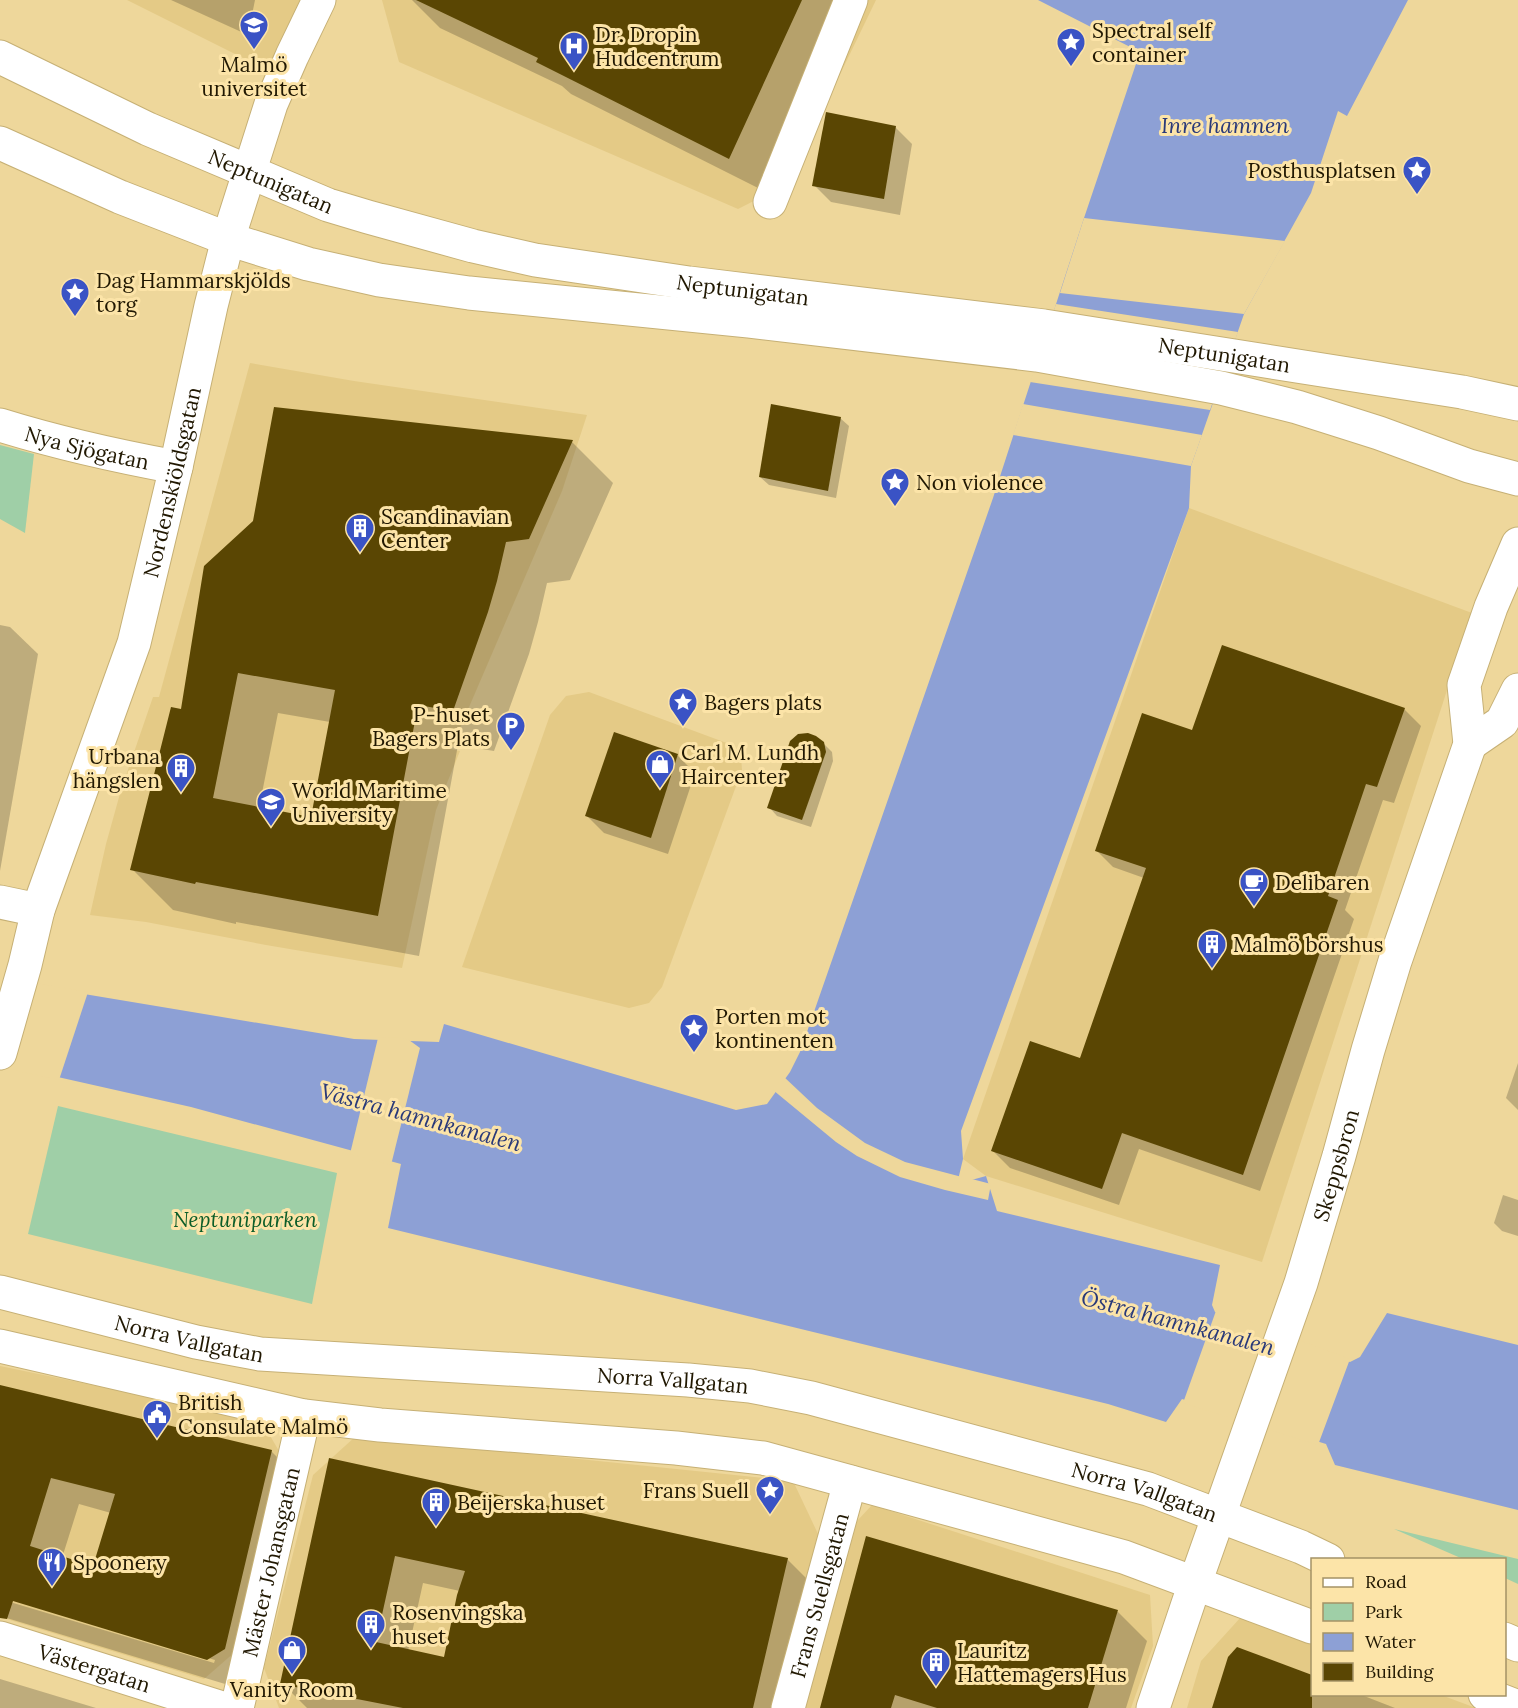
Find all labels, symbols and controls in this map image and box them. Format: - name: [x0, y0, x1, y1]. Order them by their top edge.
- school or university icon: Malmö universitet: [238, 9, 270, 51]
- place label: Spectral self container: [1092, 17, 1214, 68]
- place label: Dr. Dropin Hudcentrum: [595, 21, 720, 72]
- place icon: Spectral self container: [1055, 26, 1087, 68]
- hospital icon: Dr. Dropin Hudcentrum: [558, 30, 590, 72]
- place label: Malmö universitet: [201, 51, 308, 102]
- water label: Inre hamnen: [1161, 111, 1290, 139]
- street label: Neptunigatan: [204, 143, 338, 219]
- place icon: Posthusplatsen: [1401, 154, 1433, 196]
- place label: Posthusplatsen: [1248, 157, 1396, 184]
- place label: Dag Hammarskjölds torg: [96, 267, 291, 318]
- street label: Neptunigatan: [675, 268, 811, 311]
- place icon: Dag Hammarskjölds torg: [59, 276, 91, 318]
- street label: Neptunigatan: [1156, 331, 1292, 378]
- street label: Nordenskiöldsgatan: [137, 384, 207, 580]
- street label: Nya Sjögatan: [22, 420, 152, 475]
- place icon: Non violence: [879, 466, 911, 508]
- place label: Non violence: [916, 469, 1043, 496]
- place label: Scandinavian Center: [381, 503, 510, 554]
- building icon: Scandinavian Center: [344, 512, 376, 554]
- place icon: Bagers plats: [667, 686, 699, 728]
- place label: Bagers plats: [704, 689, 822, 716]
- place label: P-huset Bagers Plats: [372, 701, 491, 752]
- parking icon: P-huset Bagers Plats: [495, 710, 527, 752]
- place label: Carl M. Lundh Haircenter: [681, 739, 819, 790]
- place label: Urbana hängslen: [73, 743, 160, 794]
- shop icon: Carl M. Lundh Haircenter: [644, 748, 676, 790]
- building icon: Urbana hängslen: [165, 752, 197, 794]
- place label: World Maritime University: [292, 777, 447, 828]
- school or university icon: World Maritime University: [255, 786, 287, 828]
- cafe icon: Delibaren: [1238, 866, 1270, 908]
- place label: Delibaren: [1275, 869, 1370, 896]
- building icon: Malmö börshus: [1196, 928, 1228, 970]
- place label: Malmö börshus: [1233, 931, 1384, 958]
- place label: Porten mot kontinenten: [715, 1003, 834, 1054]
- place icon: Porten mot kontinenten: [678, 1012, 710, 1054]
- water label: Västra hamnkanalen: [317, 1077, 525, 1157]
- street label: Skeppsbron: [1307, 1106, 1365, 1225]
- park label: Neptuniparken: [173, 1206, 317, 1233]
- water label: Östra hamnkanalen: [1078, 1283, 1278, 1361]
- street label: Norra Vallgatan: [112, 1308, 266, 1368]
- street label: Norra Vallgatan: [596, 1361, 750, 1399]
- place label: British Consulate Malmö: [178, 1389, 348, 1440]
- public building icon: British Consulate Malmö: [141, 1398, 173, 1440]
- street label: Norra Vallgatan: [1068, 1455, 1222, 1528]
- street label: Mäster Johansgatan: [236, 1464, 305, 1659]
- place icon: Frans Suell: [754, 1474, 786, 1516]
- place label: Frans Suell: [643, 1477, 749, 1504]
- building icon: Beijerska huset: [420, 1486, 452, 1528]
- place label: Beijerska huset: [457, 1489, 606, 1516]
- street label: Frans Suellsgatan: [783, 1509, 855, 1681]
- restaurant icon: Spoonery: [36, 1546, 68, 1588]
- place label: Spoonery: [73, 1549, 167, 1576]
- legend: [1311, 1558, 1506, 1696]
- text: Road: [1365, 1570, 1407, 1593]
- place label: Rosenvingska huset: [392, 1599, 524, 1650]
- text: Park: [1365, 1600, 1403, 1623]
- building icon: Rosenvingska huset: [355, 1608, 387, 1650]
- text: Water: [1365, 1630, 1416, 1653]
- shop icon: Vanity Room: [276, 1634, 308, 1676]
- street label: Västergatan: [34, 1637, 154, 1698]
- place label: Lauritz Hattemagers Hus: [957, 1637, 1127, 1688]
- building icon: Lauritz Hattemagers Hus: [920, 1646, 952, 1688]
- text: Building: [1365, 1660, 1435, 1683]
- place label: Vanity Room: [229, 1676, 354, 1703]

